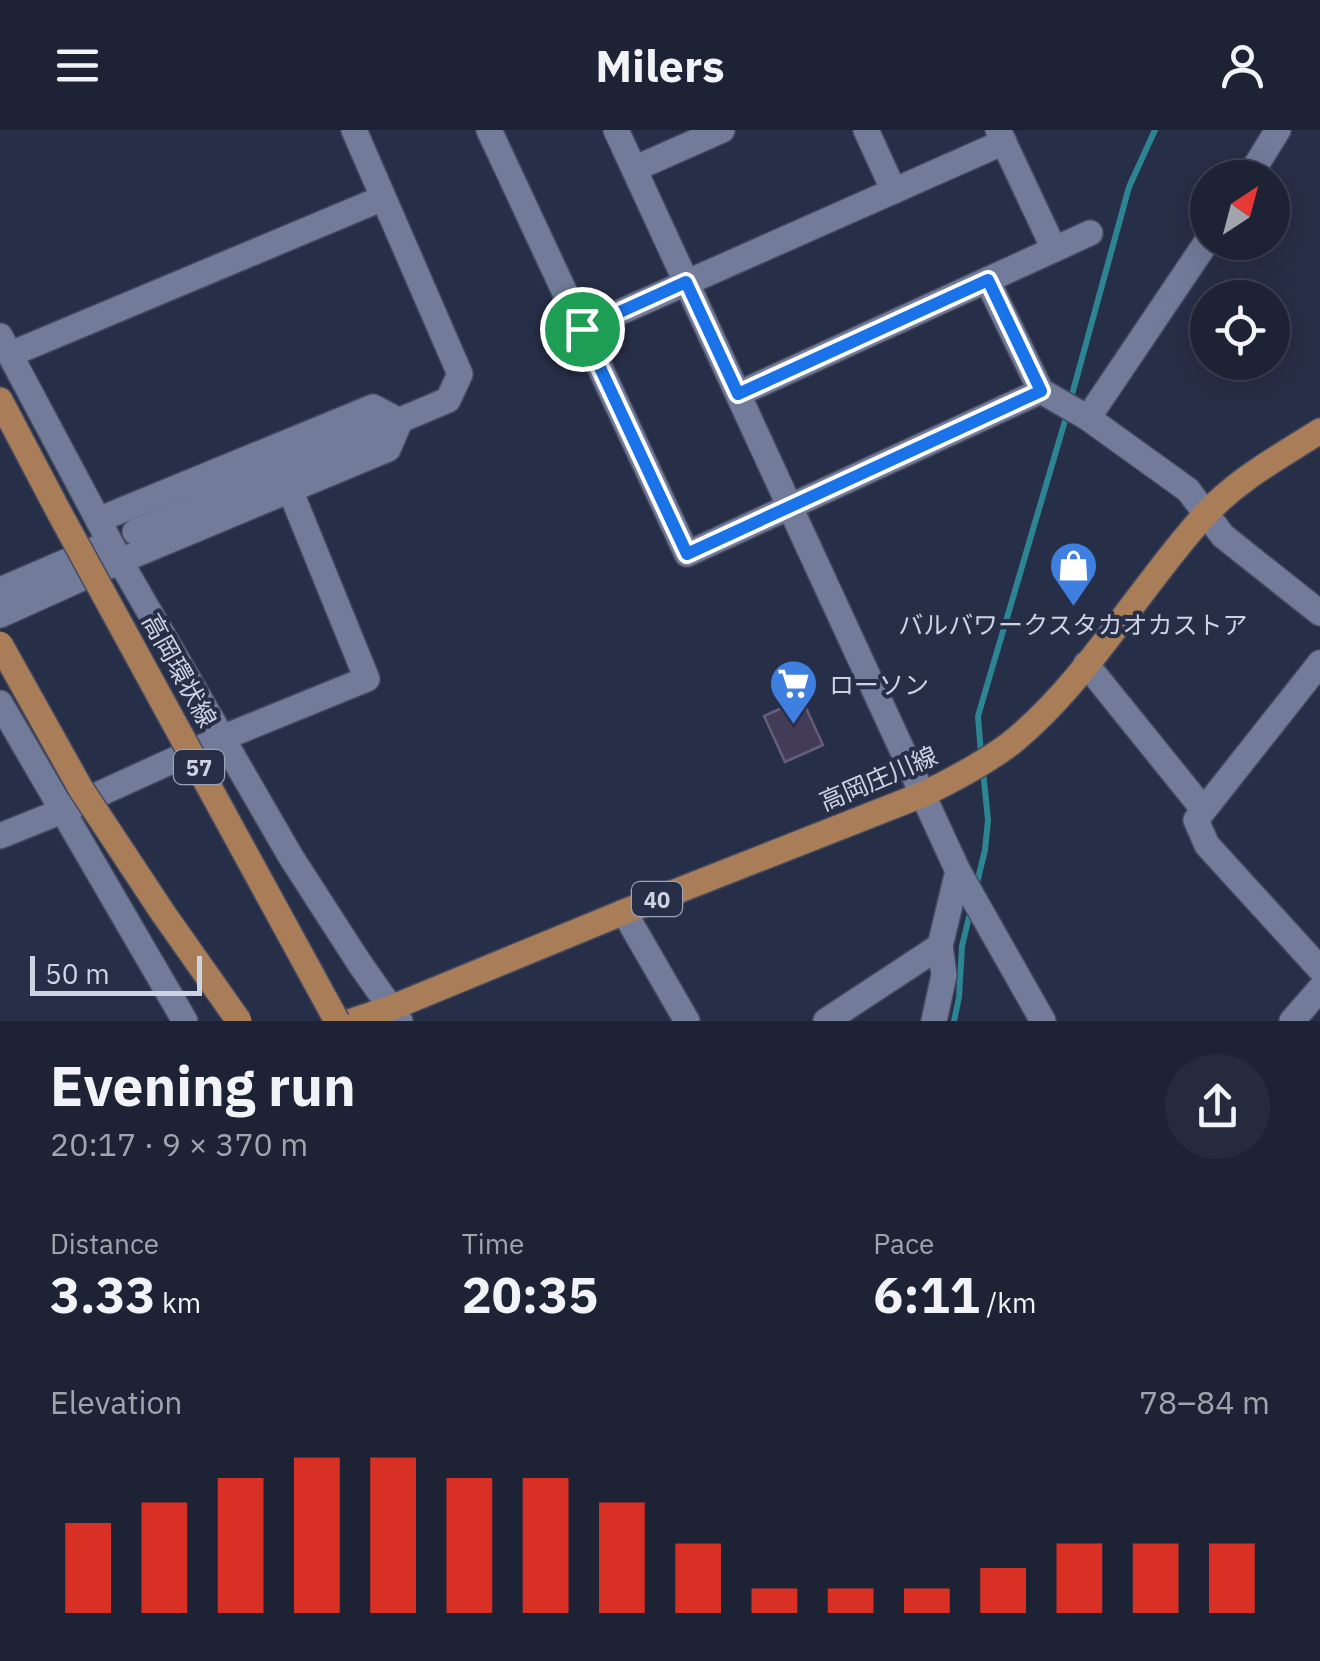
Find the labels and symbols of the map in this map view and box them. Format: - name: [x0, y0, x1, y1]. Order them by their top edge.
- north arrow: [1190, 160, 1290, 260]
- pin: [540, 287, 625, 372]
- shop icon: バルバワークスタカオカストア: [1047, 540, 1099, 608]
- street label: 高岡環状線: [135, 607, 225, 733]
- place label: バルバワークスタカオカストア: [898, 608, 1248, 641]
- supermarket icon: ローソン: [768, 658, 820, 726]
- place label: ローソン: [829, 668, 929, 701]
- street label: 高岡庄川線: [814, 738, 942, 818]
- road number: 57: [174, 750, 224, 784]
- road number: 40: [632, 882, 682, 916]
- scale bar: [30, 951, 202, 996]

